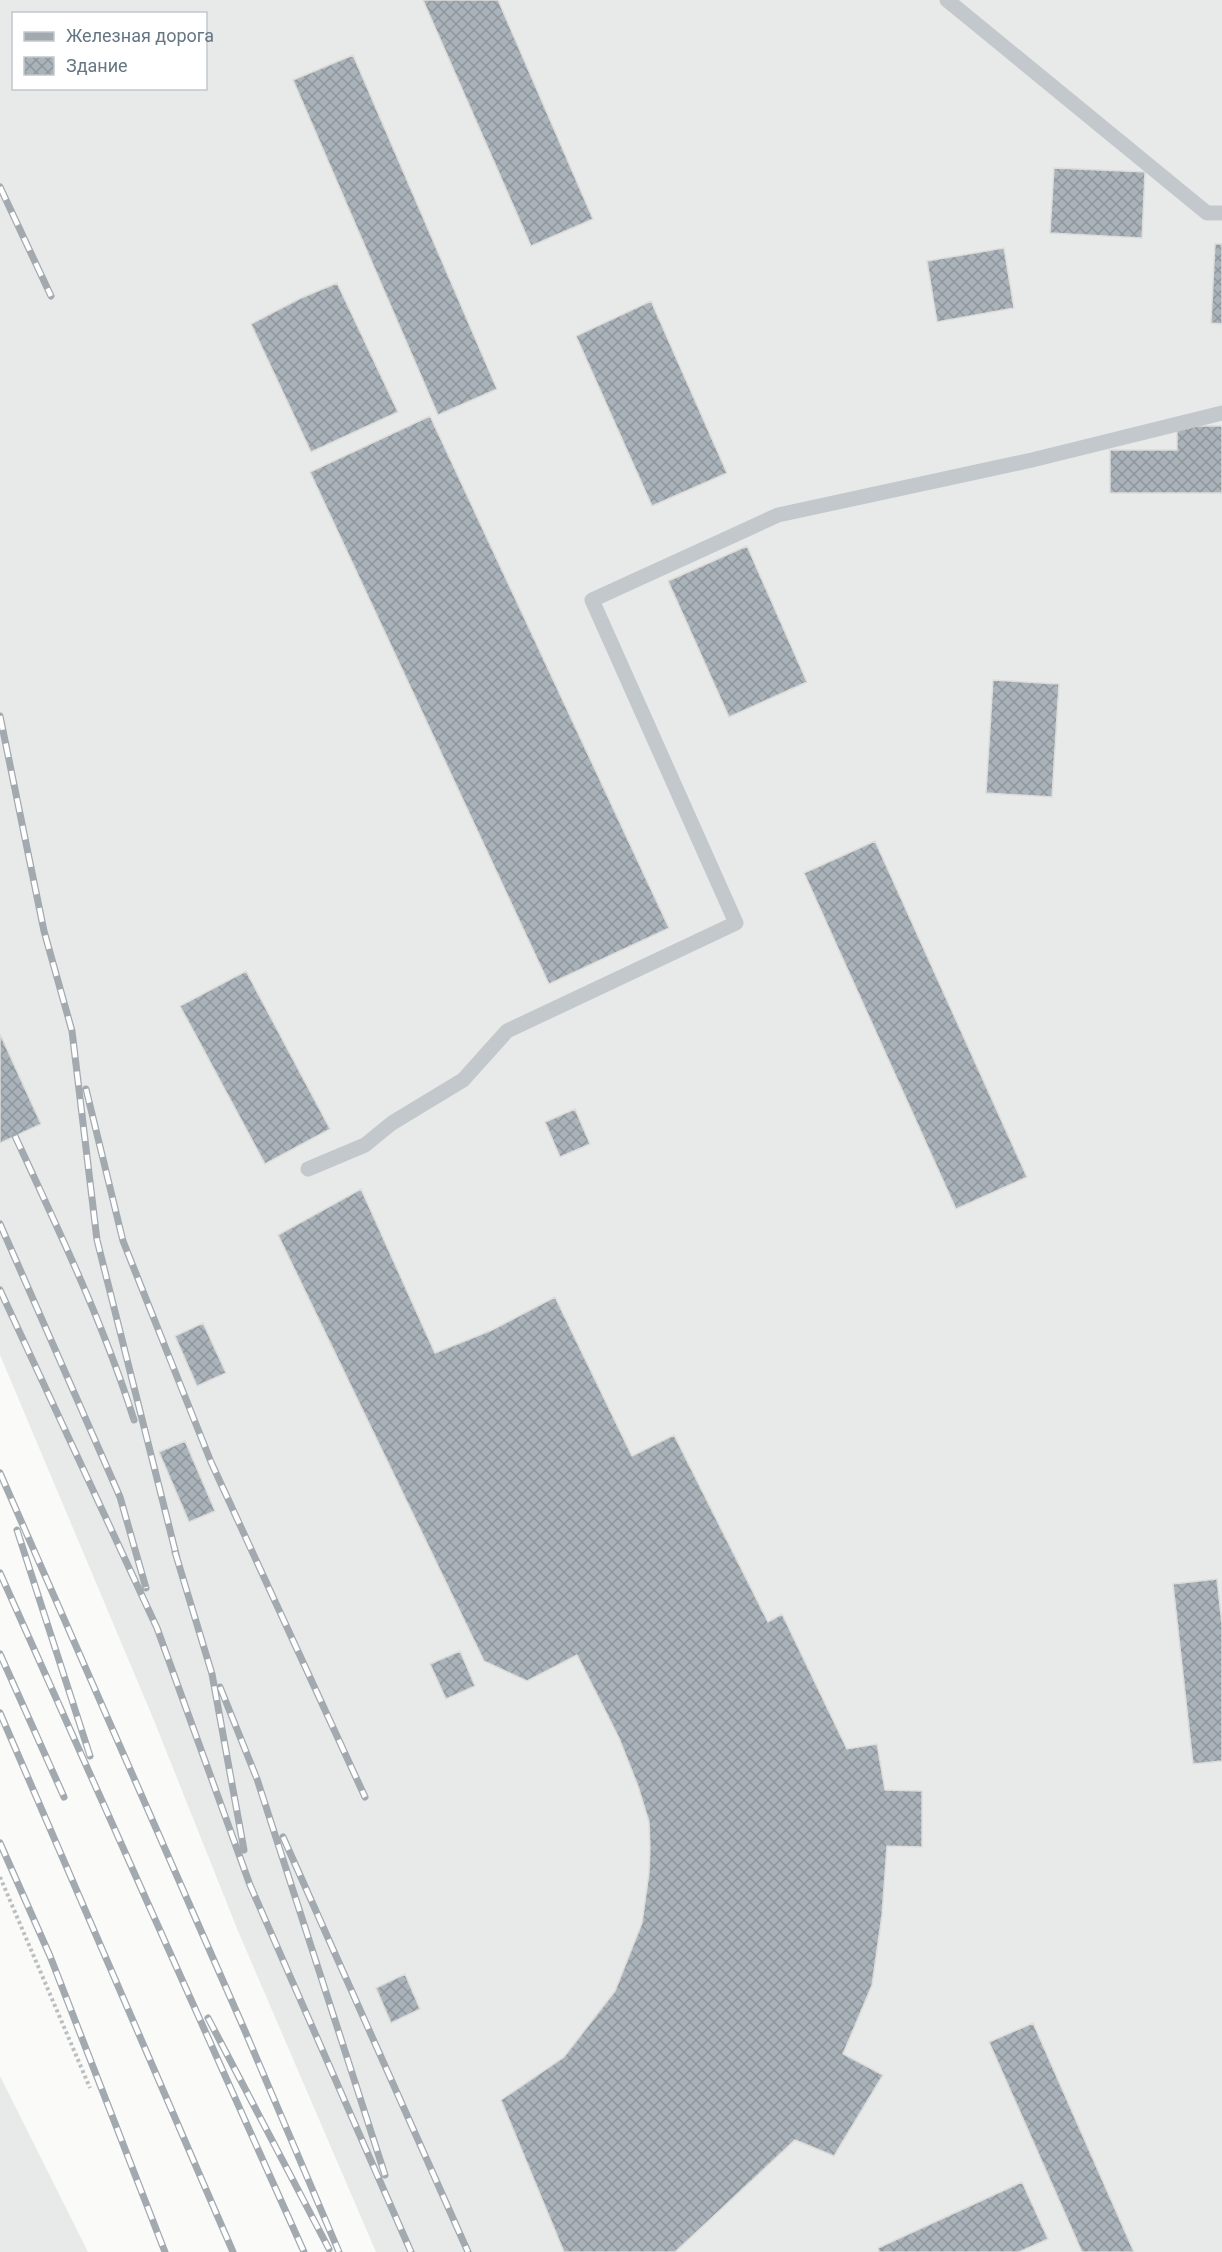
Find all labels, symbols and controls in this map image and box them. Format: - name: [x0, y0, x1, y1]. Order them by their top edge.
- legend: [12, 12, 207, 90]
- text: Железная дорога: [66, 25, 214, 46]
- text: Здание: [66, 55, 128, 76]

